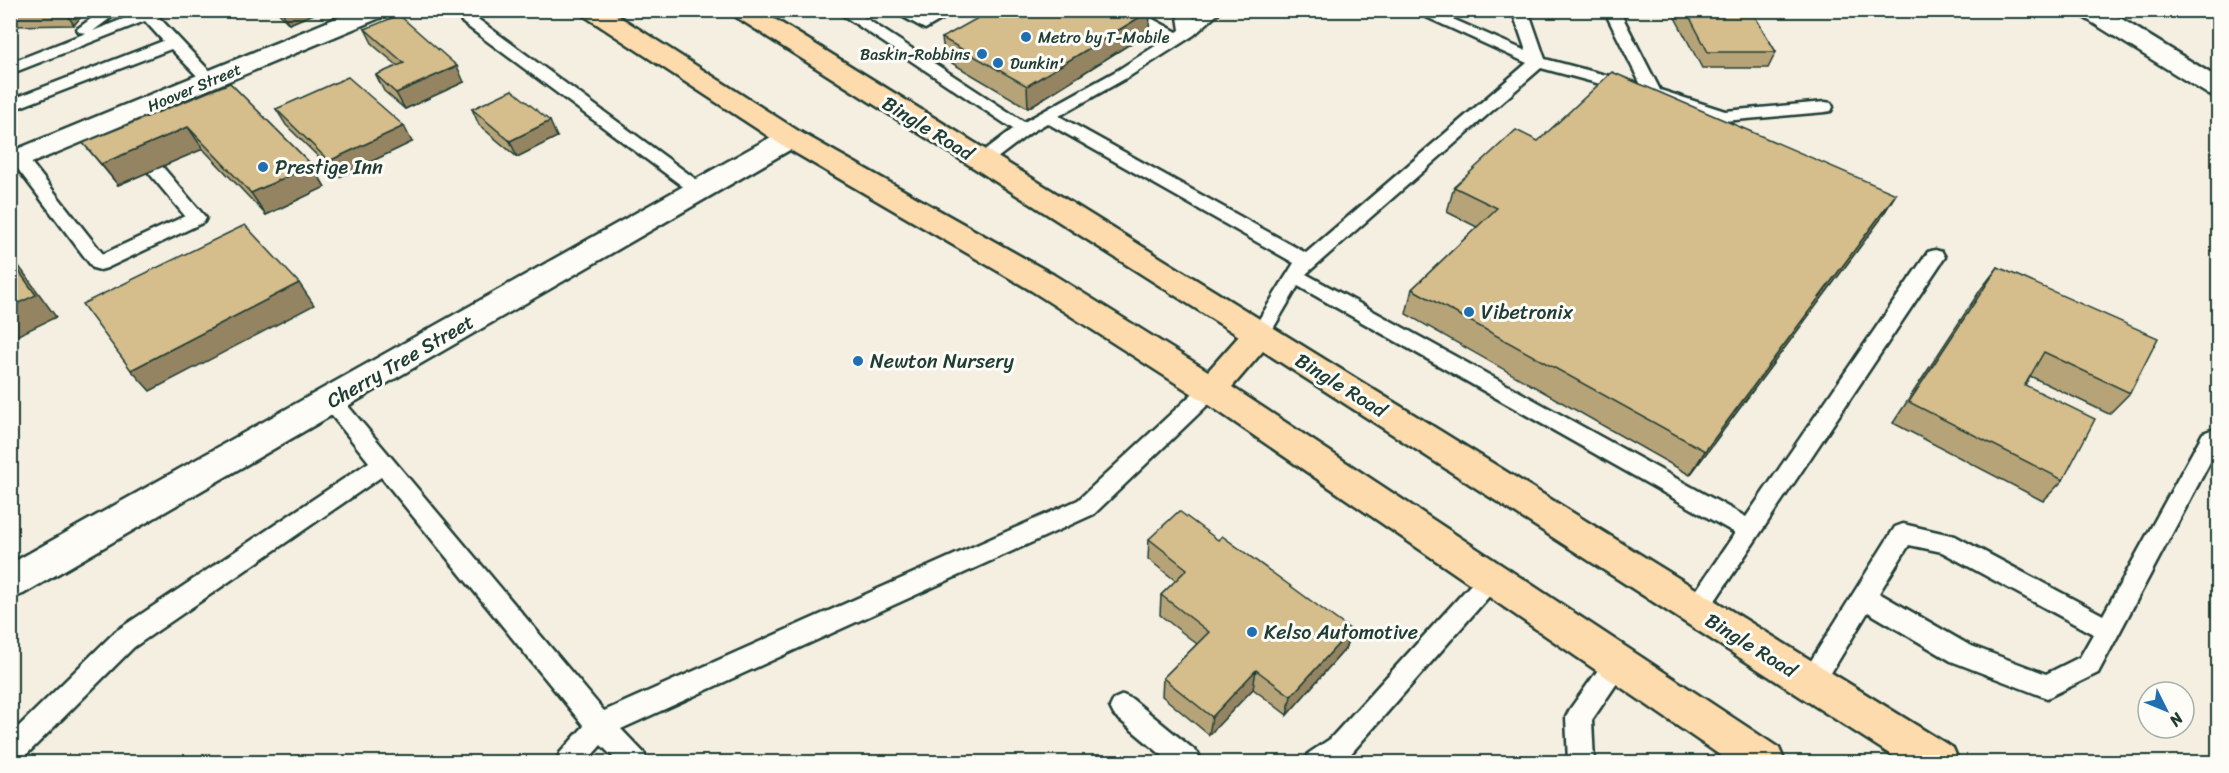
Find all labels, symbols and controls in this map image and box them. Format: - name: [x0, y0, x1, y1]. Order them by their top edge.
- place label: Metro by T-Mobile: [1038, 23, 1170, 52]
- marker: Metro by T-Mobile: [1019, 30, 1033, 44]
- place label: Baskin-Robbins: [860, 40, 971, 69]
- marker: Baskin-Robbins: [975, 47, 989, 61]
- place label: Dunkin': [1010, 49, 1064, 78]
- street label: Hoover Street: [143, 55, 246, 120]
- marker: Dunkin': [991, 56, 1005, 70]
- street label: Bingle Road: [875, 86, 982, 171]
- place label: Prestige Inn: [275, 150, 383, 185]
- marker: Prestige Inn: [256, 160, 270, 174]
- place label: Vibetronix: [1481, 295, 1574, 330]
- street label: Cherry Tree Street: [320, 305, 481, 418]
- marker: Vibetronix: [1462, 305, 1476, 319]
- street label: Bingle Road: [1288, 343, 1395, 428]
- place label: Newton Nursery: [870, 344, 1014, 379]
- marker: Newton Nursery: [851, 354, 865, 368]
- street label: Bingle Road: [1698, 603, 1805, 688]
- place label: Kelso Automotive: [1264, 615, 1418, 650]
- marker: Kelso Automotive: [1245, 625, 1259, 639]
- north arrow: [2136, 680, 2196, 740]
- text: N: [2162, 705, 2192, 734]

